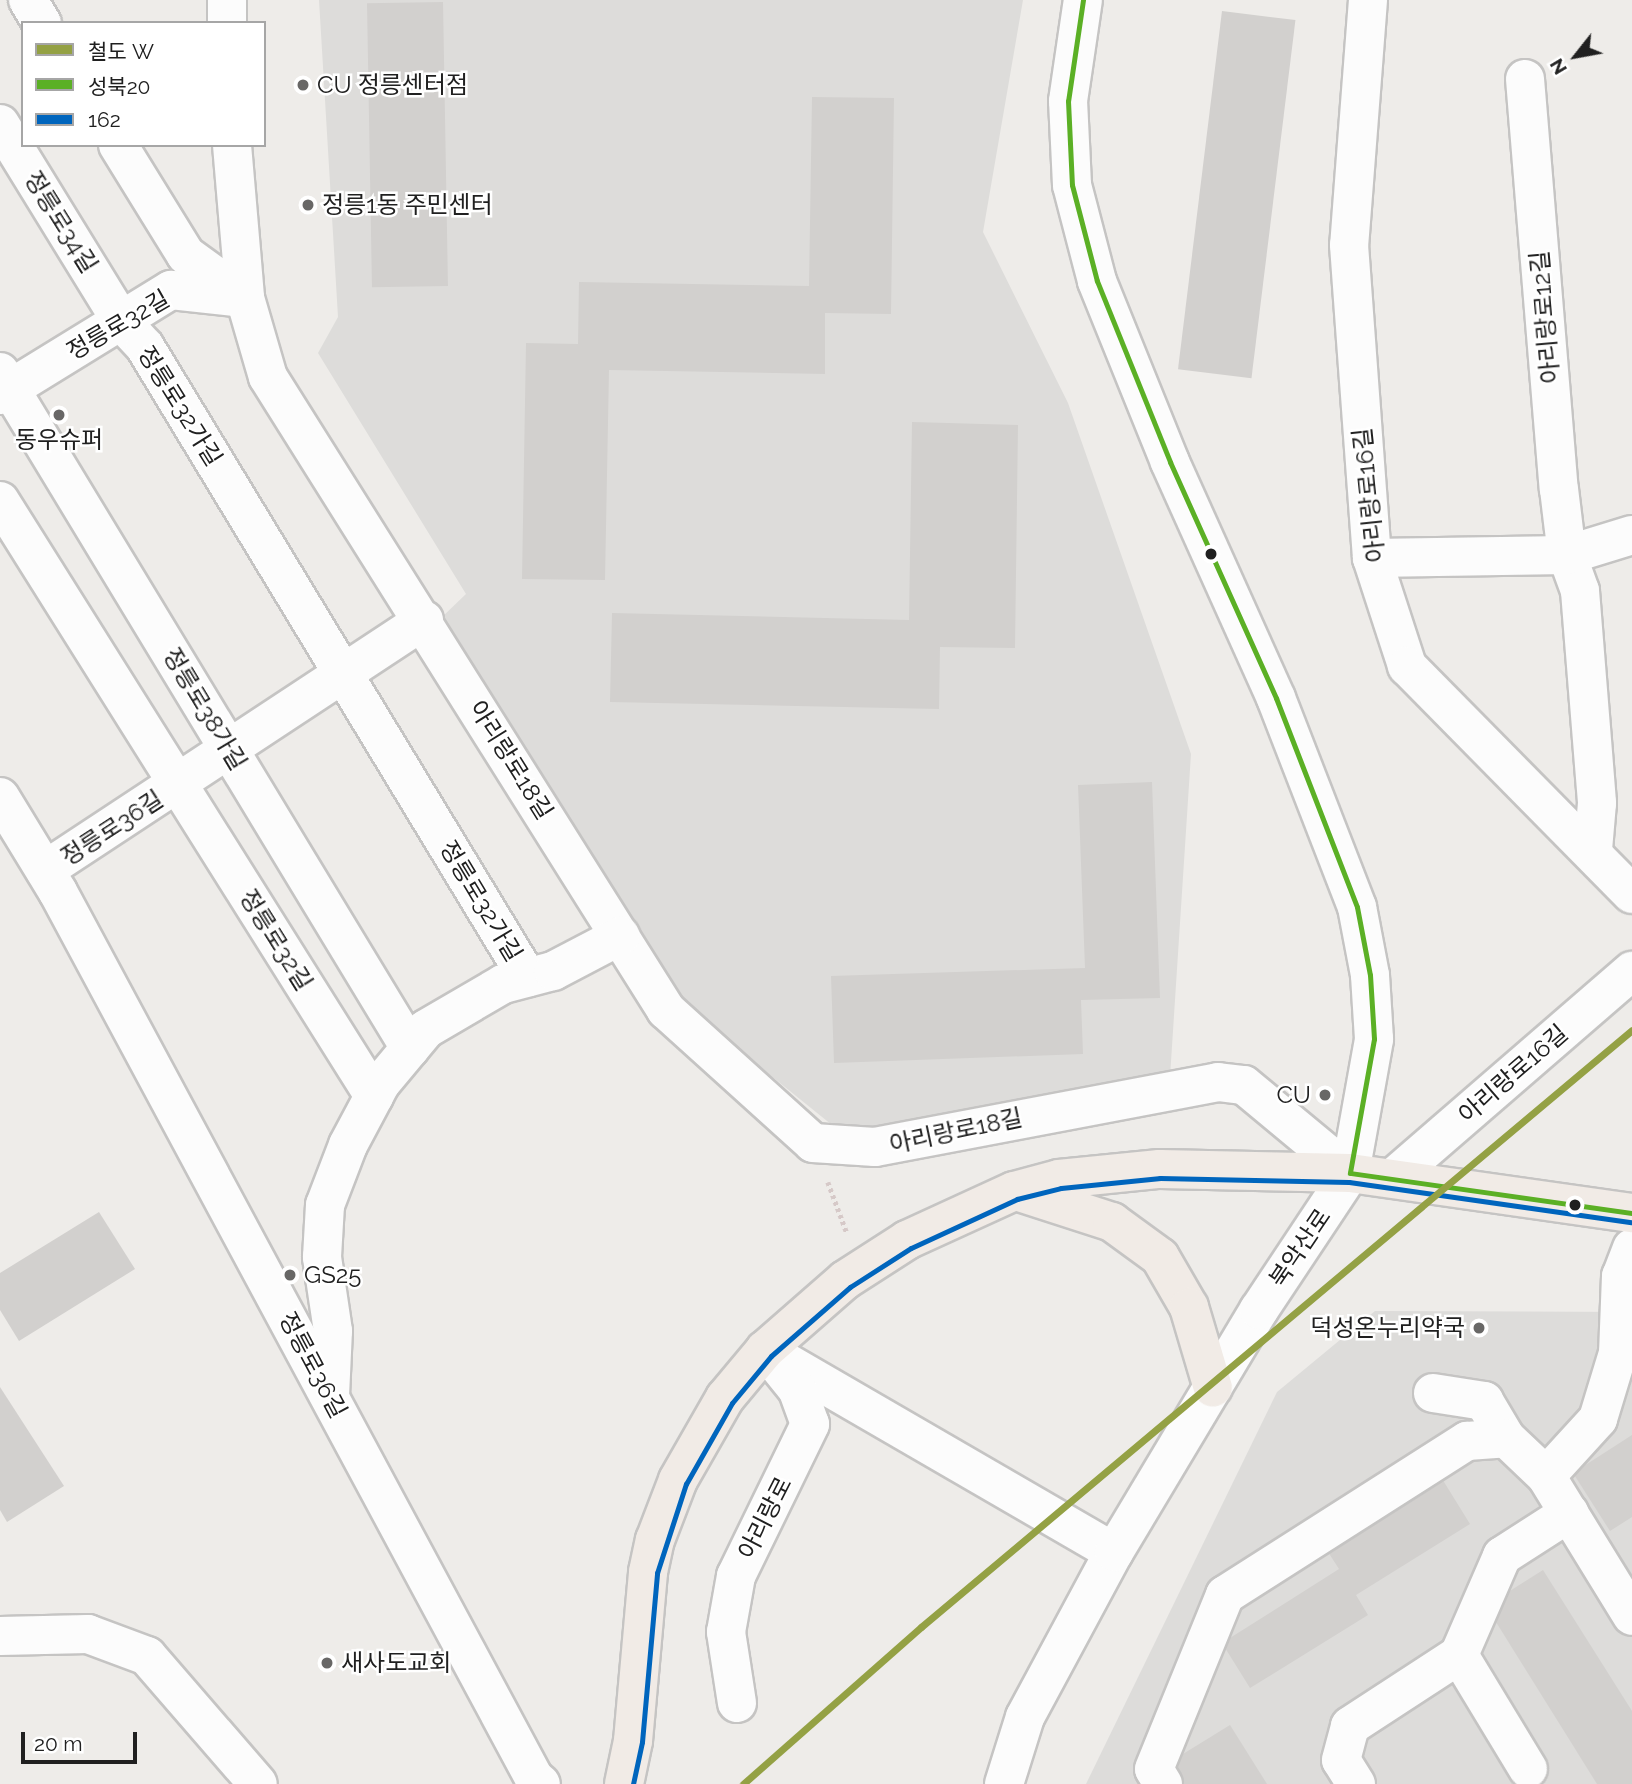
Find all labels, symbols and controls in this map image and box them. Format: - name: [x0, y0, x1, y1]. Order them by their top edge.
- legend: [21, 21, 266, 147]
- north arrow: [1541, 21, 1611, 91]
- text: 철도 W: [88, 39, 154, 64]
- text: N: [1545, 55, 1571, 79]
- place label: CU 정릉센터점: [317, 71, 468, 99]
- text: 성북20: [88, 74, 150, 99]
- marker: CU 정릉센터점: [295, 77, 311, 93]
- text: 162: [88, 107, 121, 132]
- street label: 정릉로34길: [19, 166, 103, 278]
- place label: 정릉1동 주민센터: [322, 191, 493, 219]
- marker: 정릉1동 주민센터: [300, 197, 316, 213]
- street label: 아리랑로12길: [1525, 249, 1565, 385]
- street label: 정릉로32길: [62, 284, 174, 366]
- street label: 정릉로32가길: [132, 341, 228, 471]
- marker: 동우슈퍼: [51, 407, 67, 423]
- place label: 동우슈퍼: [15, 426, 103, 454]
- street label: 아리랑로16길: [1348, 426, 1390, 564]
- unlabelled marker: [1204, 547, 1218, 561]
- street label: 정릉로38가길: [157, 643, 253, 775]
- street label: 아리랑로18길: [463, 695, 559, 825]
- street label: 정릉로36길: [56, 784, 168, 872]
- street label: 정릉로32가길: [434, 835, 528, 967]
- street label: 정릉로32길: [234, 884, 318, 996]
- street label: 아리랑로16길: [1453, 1019, 1573, 1129]
- place label: CU: [1276, 1081, 1311, 1109]
- marker: CU: [1317, 1087, 1333, 1103]
- street label: 아리랑로18길: [887, 1103, 1025, 1159]
- unlabelled marker: [1568, 1198, 1582, 1212]
- street label: 북악산로: [1263, 1203, 1337, 1293]
- place label: GS25: [304, 1261, 361, 1289]
- marker: GS25: [282, 1267, 298, 1283]
- street label: 정릉로36길: [273, 1307, 353, 1423]
- place label: 덕성온누리약국: [1310, 1314, 1465, 1342]
- marker: 덕성온누리약국: [1471, 1320, 1487, 1336]
- street label: 아리랑로: [732, 1472, 798, 1564]
- place label: 새사도교회: [341, 1649, 451, 1677]
- marker: 새사도교회: [319, 1655, 335, 1671]
- scale bar: [24, 1718, 140, 1762]
- text: 20 m: [34, 1731, 82, 1756]

